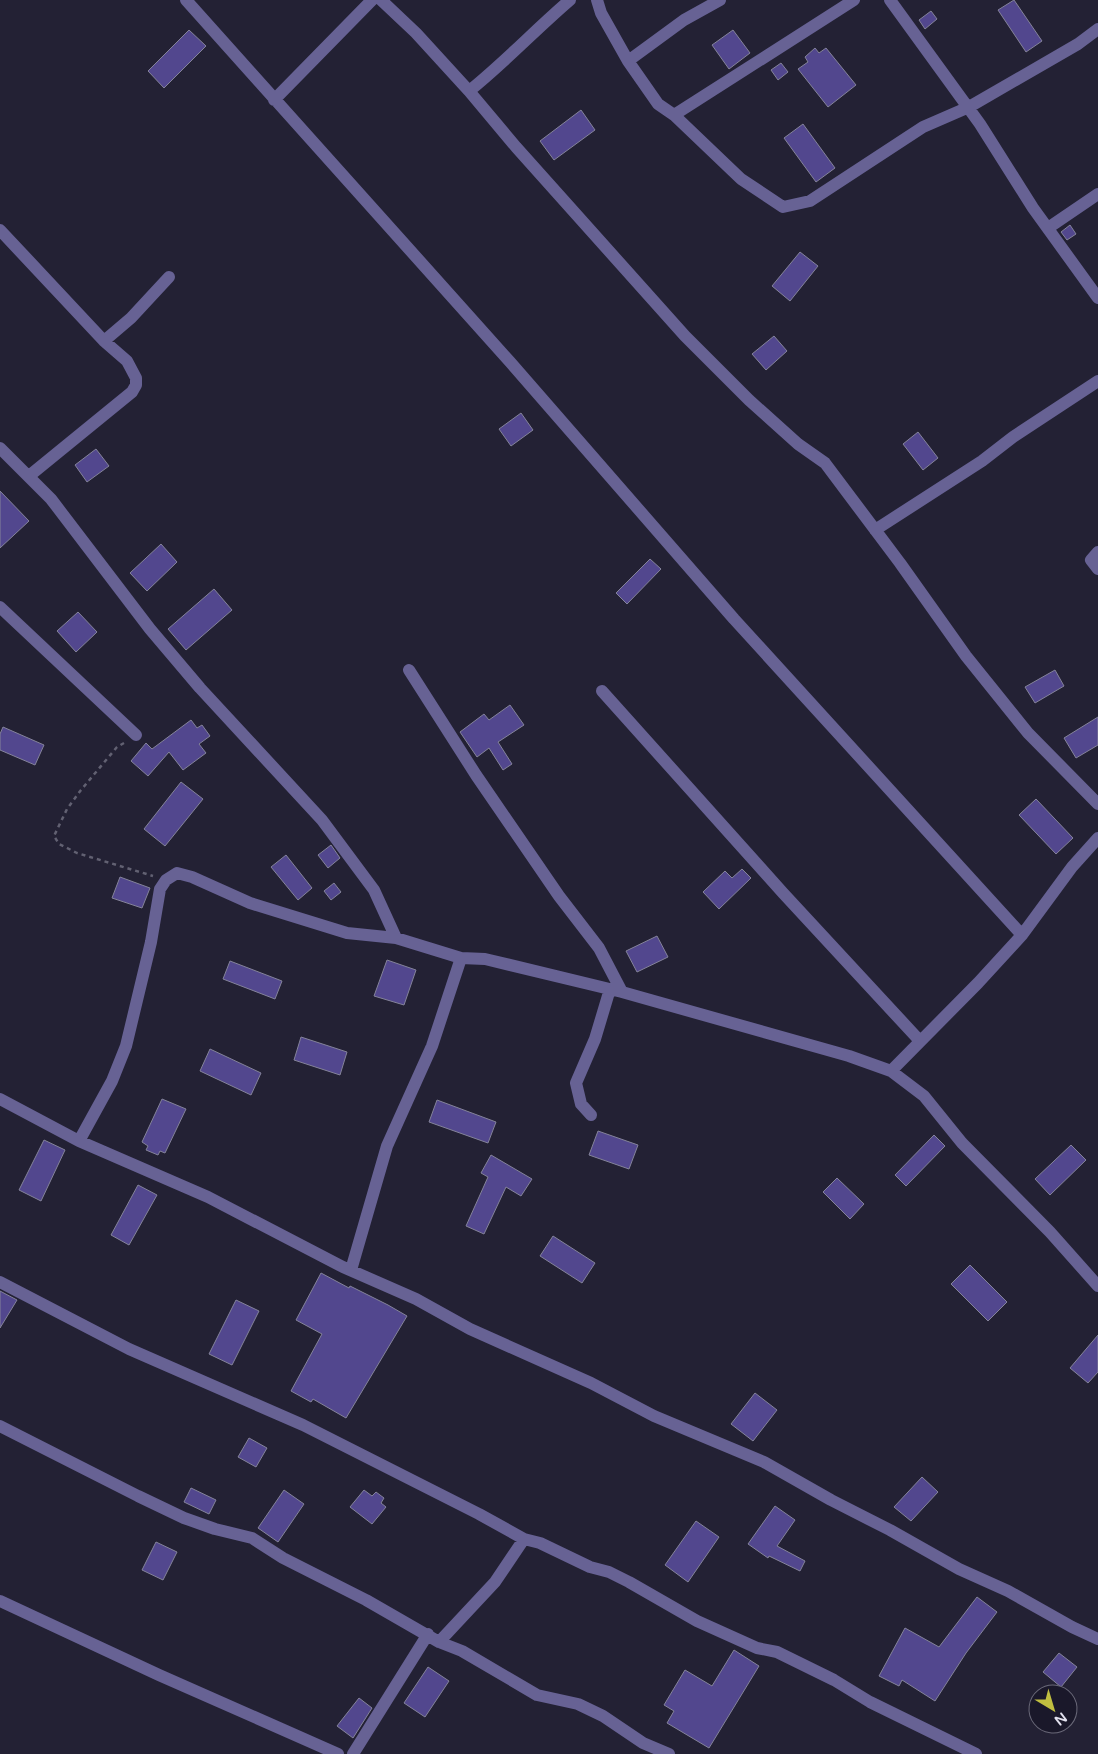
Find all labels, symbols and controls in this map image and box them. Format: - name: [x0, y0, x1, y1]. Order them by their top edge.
- north arrow: [1028, 1684, 1078, 1734]
- text: N: [1051, 1709, 1070, 1729]

